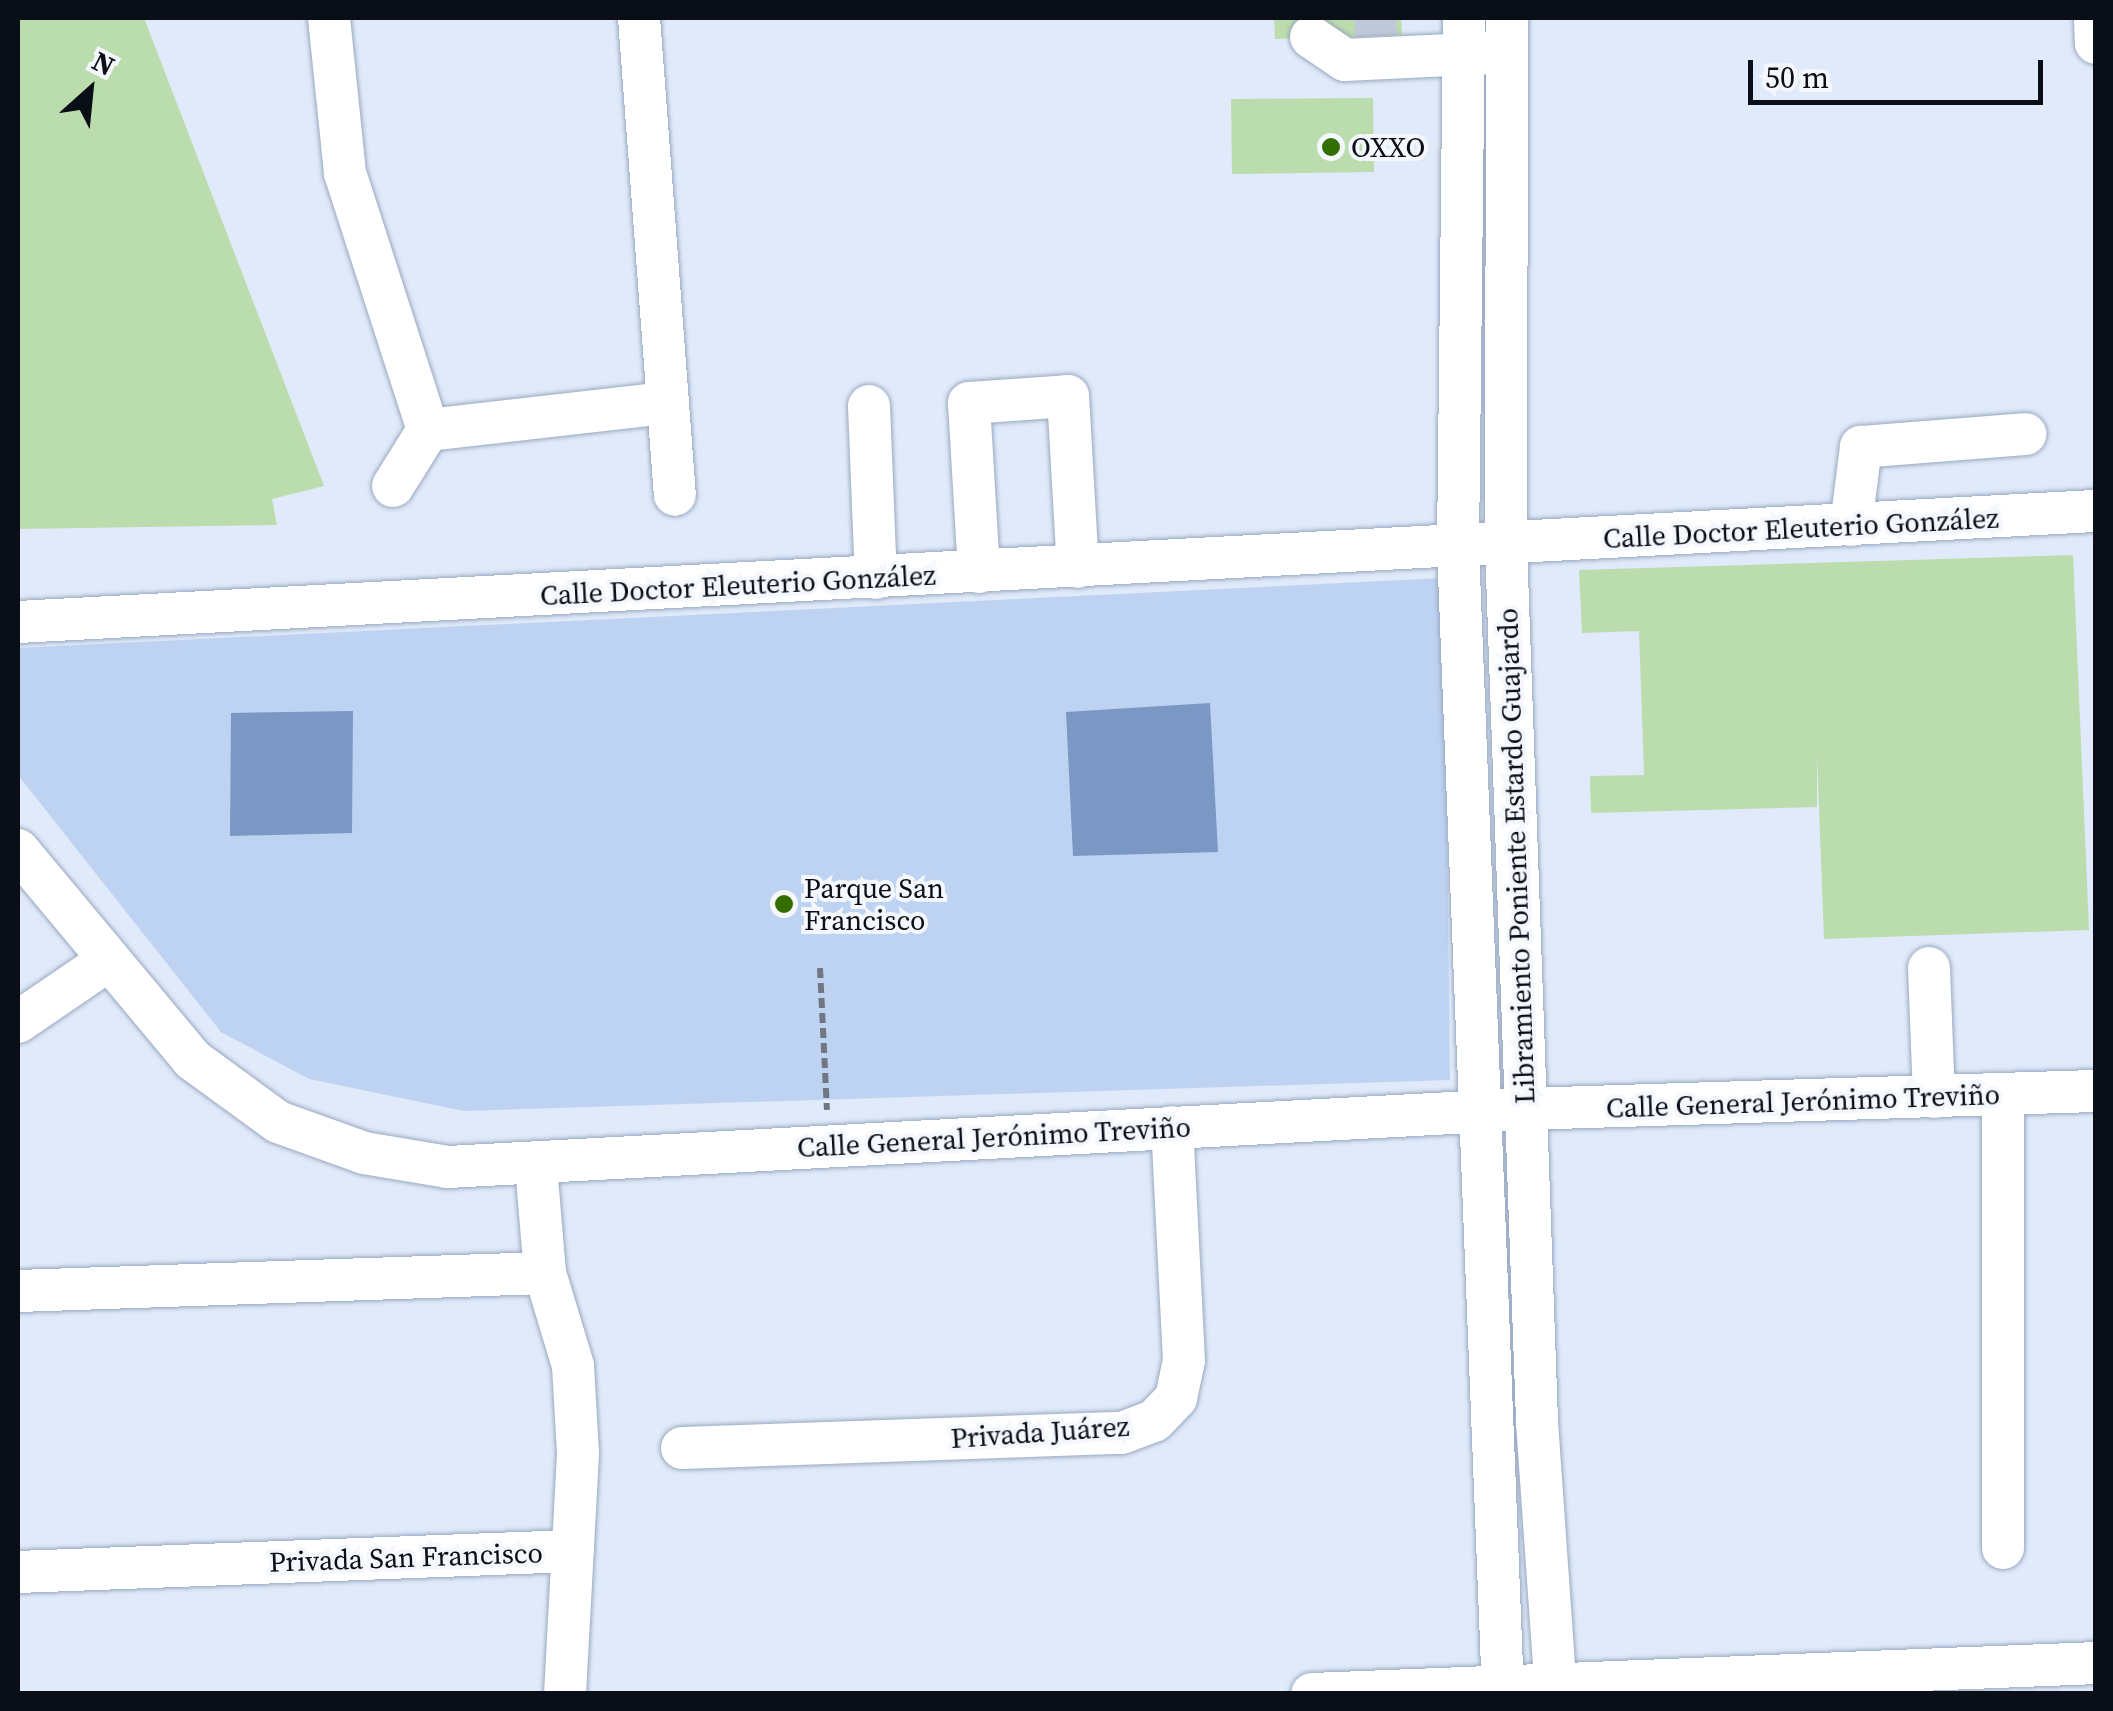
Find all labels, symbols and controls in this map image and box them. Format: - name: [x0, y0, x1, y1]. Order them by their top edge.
- north arrow: [40, 40, 140, 140]
- scale bar: [1753, 40, 2048, 102]
- text: N: [86, 42, 121, 85]
- text: 50 m: [1765, 57, 1829, 98]
- place label: OXXO: [1351, 130, 1425, 164]
- marker: OXXO: [1320, 136, 1342, 158]
- street label: Calle Doctor Eleuterio González: [1602, 501, 2000, 555]
- street label: Calle Doctor Eleuterio González: [539, 558, 937, 612]
- street label: Libramiento Poniente Estardo Guajardo: [1491, 608, 1541, 1104]
- place label: Parque San Francisco: [804, 871, 944, 937]
- marker: Parque San Francisco: [773, 893, 795, 915]
- street label: Calle General Jerónimo Treviño: [1605, 1077, 2001, 1125]
- street label: Calle General Jerónimo Treviño: [796, 1110, 1192, 1164]
- street label: Privada Juárez: [950, 1409, 1130, 1455]
- street label: Privada San Francisco: [269, 1535, 543, 1579]

